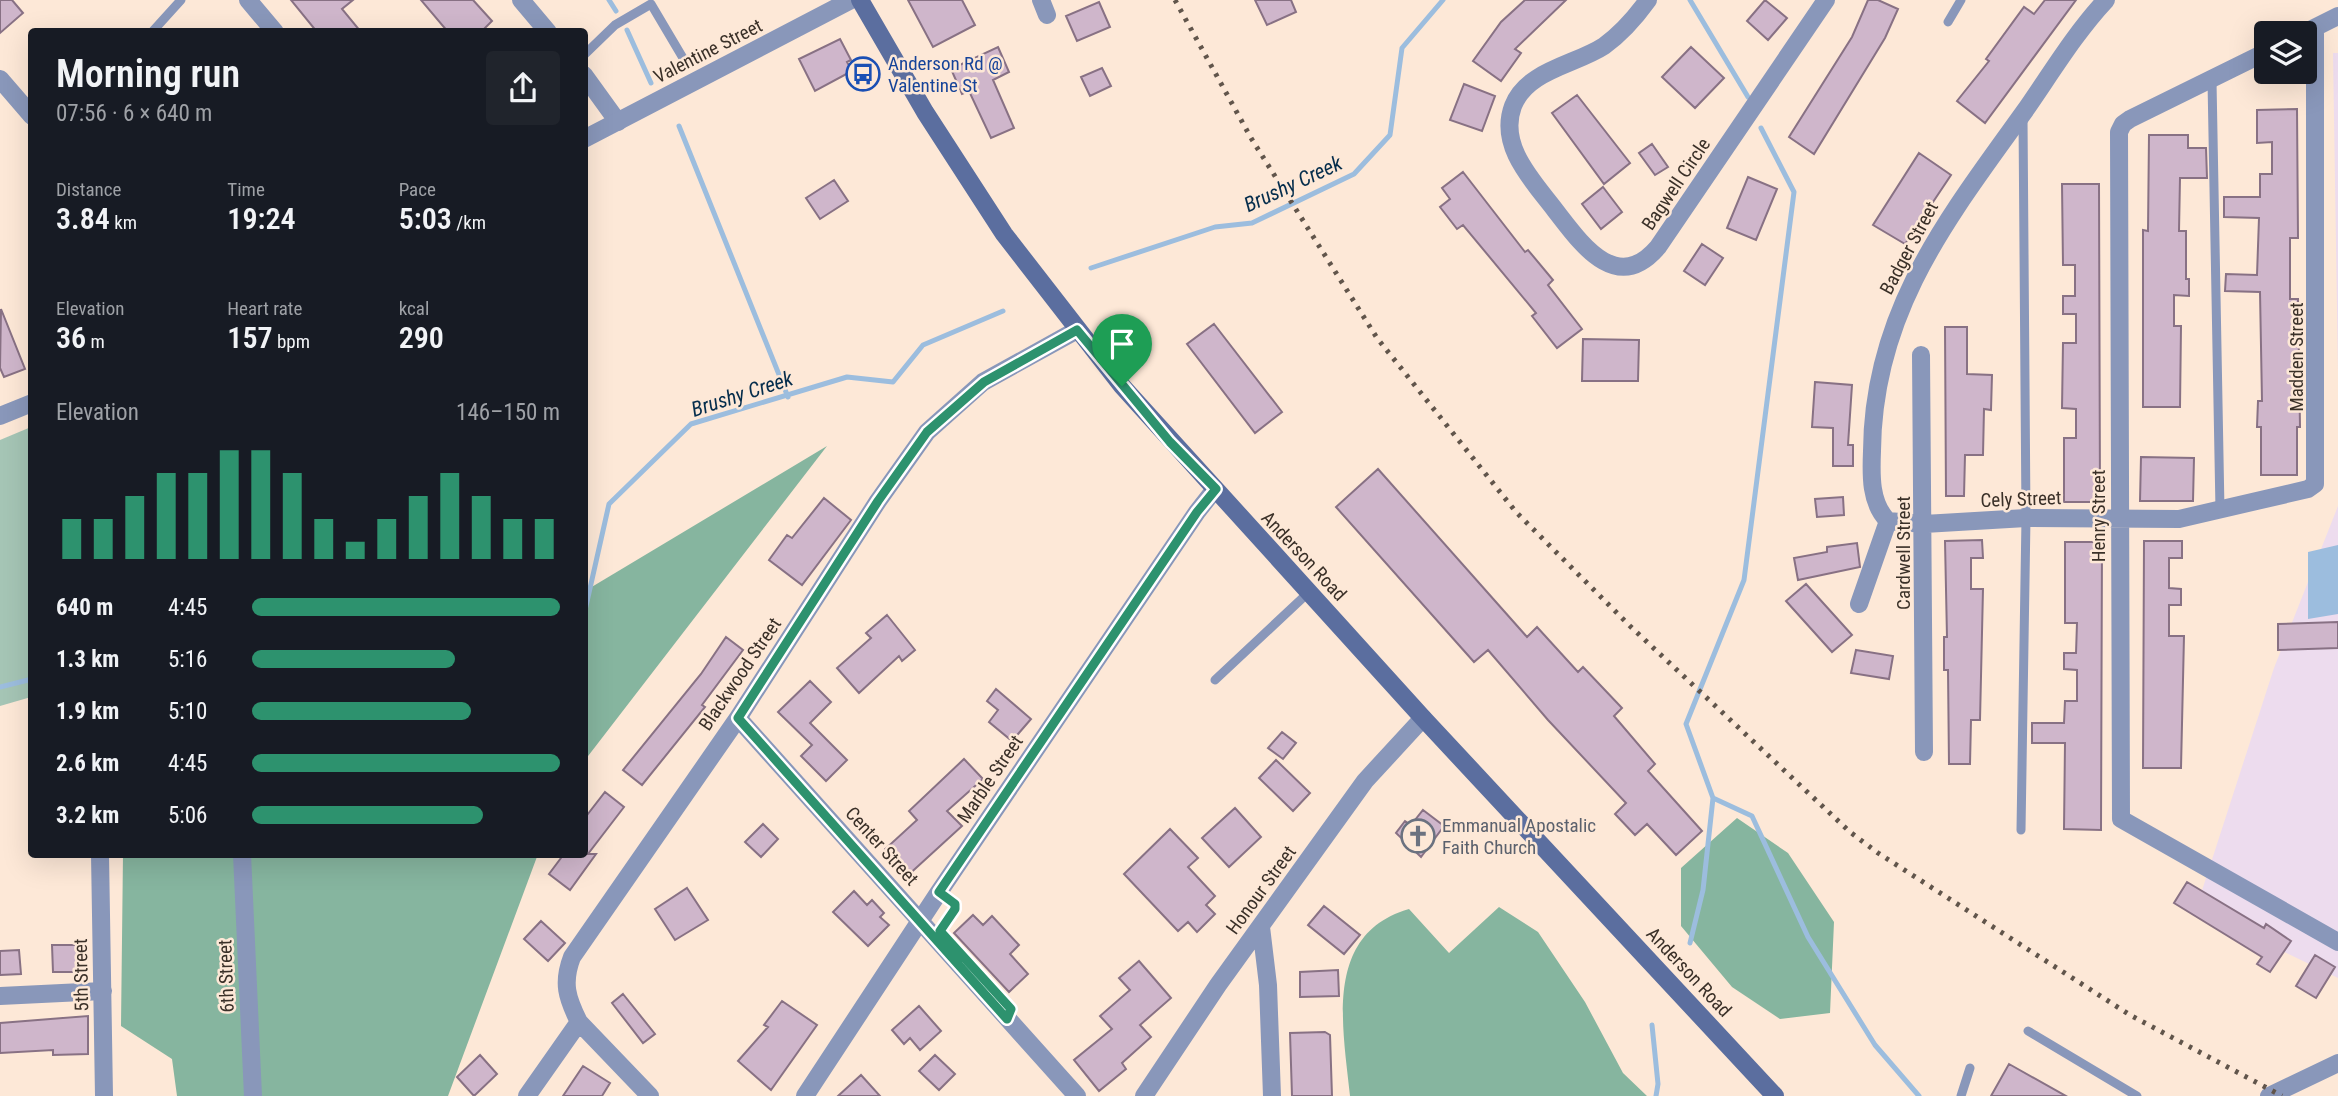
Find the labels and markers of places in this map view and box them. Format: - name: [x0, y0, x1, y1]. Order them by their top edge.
- place label: Anderson Rd @ Valentine St: [888, 52, 1003, 97]
- bus stop icon: Anderson Rd @ Valentine St: [844, 55, 882, 93]
- pin: [1092, 314, 1152, 386]
- place label: Emmanual Apostalic Faith Church: [1442, 814, 1596, 859]
- church icon: Emmanual Apostalic Faith Church: [1399, 817, 1437, 855]

